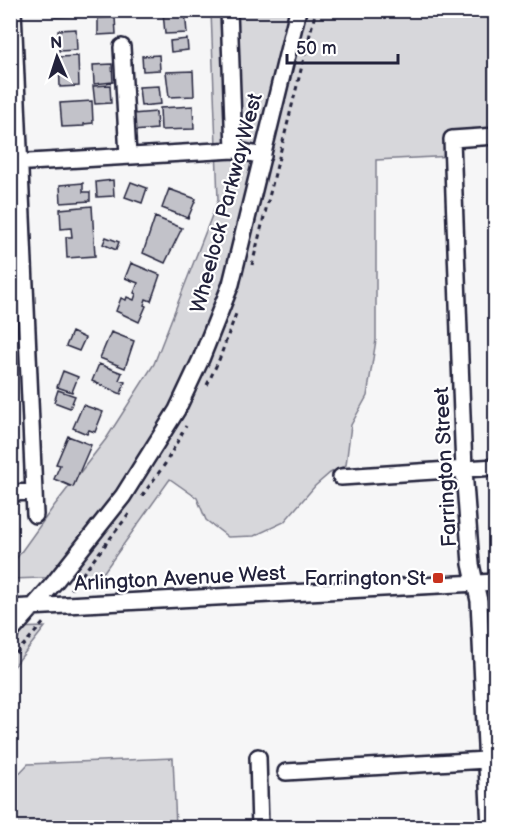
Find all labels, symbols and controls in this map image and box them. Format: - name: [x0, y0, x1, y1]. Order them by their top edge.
- north arrow: [27, 27, 87, 87]
- scale bar: [287, 27, 398, 65]
- text: N: [50, 34, 63, 53]
- text: 50 m: [296, 38, 337, 59]
- street label: Wheelock Parkway West: [185, 90, 268, 316]
- street label: Farrington Street: [429, 386, 462, 548]
- street label: Arlington Avenue West: [74, 560, 287, 597]
- place label: Farrington St: [304, 566, 427, 591]
- marker: Farrington St: [431, 571, 445, 585]

